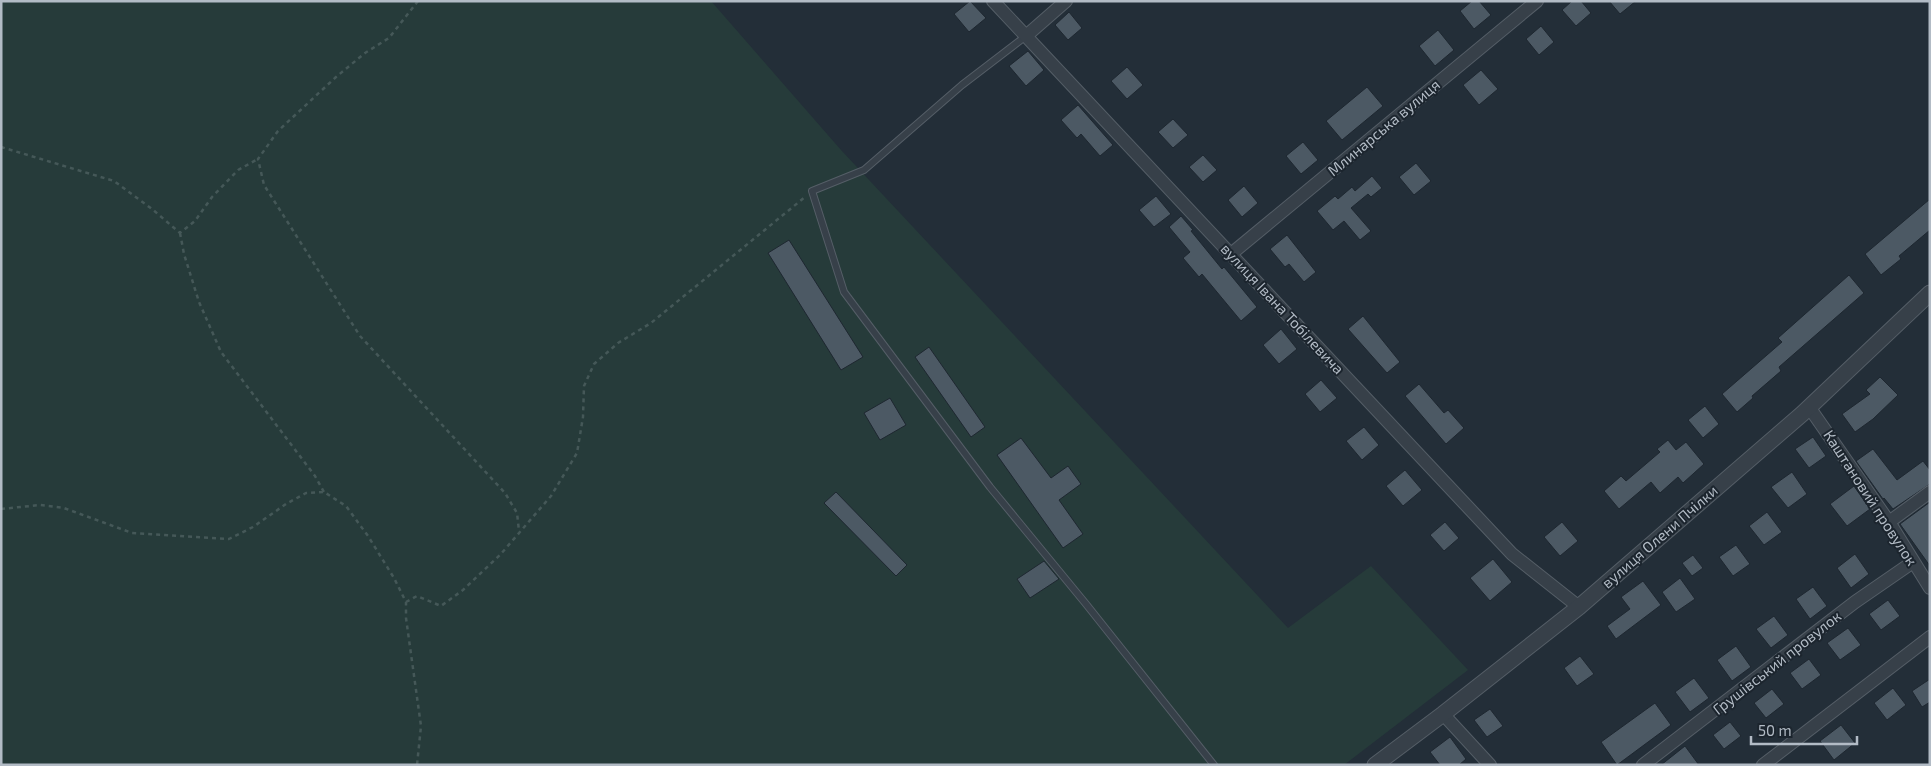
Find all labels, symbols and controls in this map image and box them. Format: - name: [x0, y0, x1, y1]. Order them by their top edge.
- street label: Млинарська вулиця: [1324, 75, 1444, 180]
- street label: вулиця Івана Тобілевича: [1217, 239, 1348, 378]
- street label: Каштановий провулок: [1819, 426, 1921, 569]
- street label: вулиця Олени Пчілки: [1598, 481, 1722, 592]
- street label: Грушівський провулок: [1709, 607, 1845, 719]
- scale bar: [1751, 714, 1857, 746]
- text: 50 m: [1758, 721, 1792, 739]

